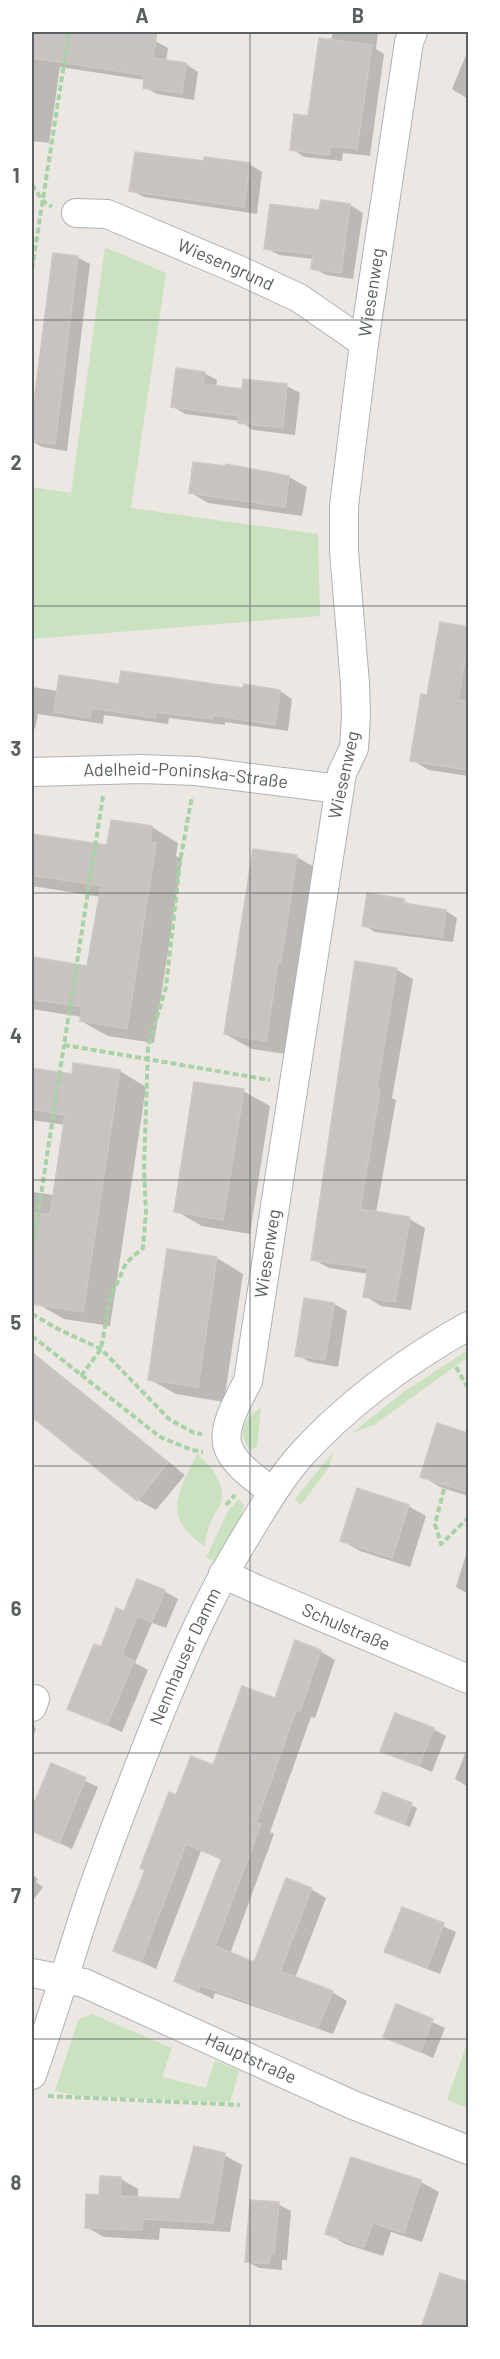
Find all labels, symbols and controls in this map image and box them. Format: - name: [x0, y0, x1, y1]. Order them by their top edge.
- text: A: [135, 3, 149, 27]
- text: B: [352, 3, 364, 27]
- text: 1: [12, 163, 20, 187]
- street label: Wiesengrund: [174, 233, 278, 295]
- street label: Wiesenweg: [353, 246, 388, 338]
- text: 2: [10, 450, 22, 474]
- street label: Wiesenweg: [323, 729, 363, 821]
- text: 3: [11, 736, 21, 760]
- street label: Adelheid-Poninska-Straße: [83, 757, 289, 792]
- text: 4: [10, 1023, 22, 1047]
- street label: Wiesenweg: [249, 1208, 284, 1300]
- text: 5: [11, 1310, 22, 1334]
- street label: Nennhauser Damm: [144, 1584, 225, 1728]
- text: 6: [11, 1596, 22, 1620]
- street label: Schulstraße: [299, 1598, 394, 1655]
- text: 7: [11, 1883, 21, 1907]
- street label: Hauptstraße: [202, 2027, 300, 2088]
- text: 8: [11, 2170, 22, 2194]

